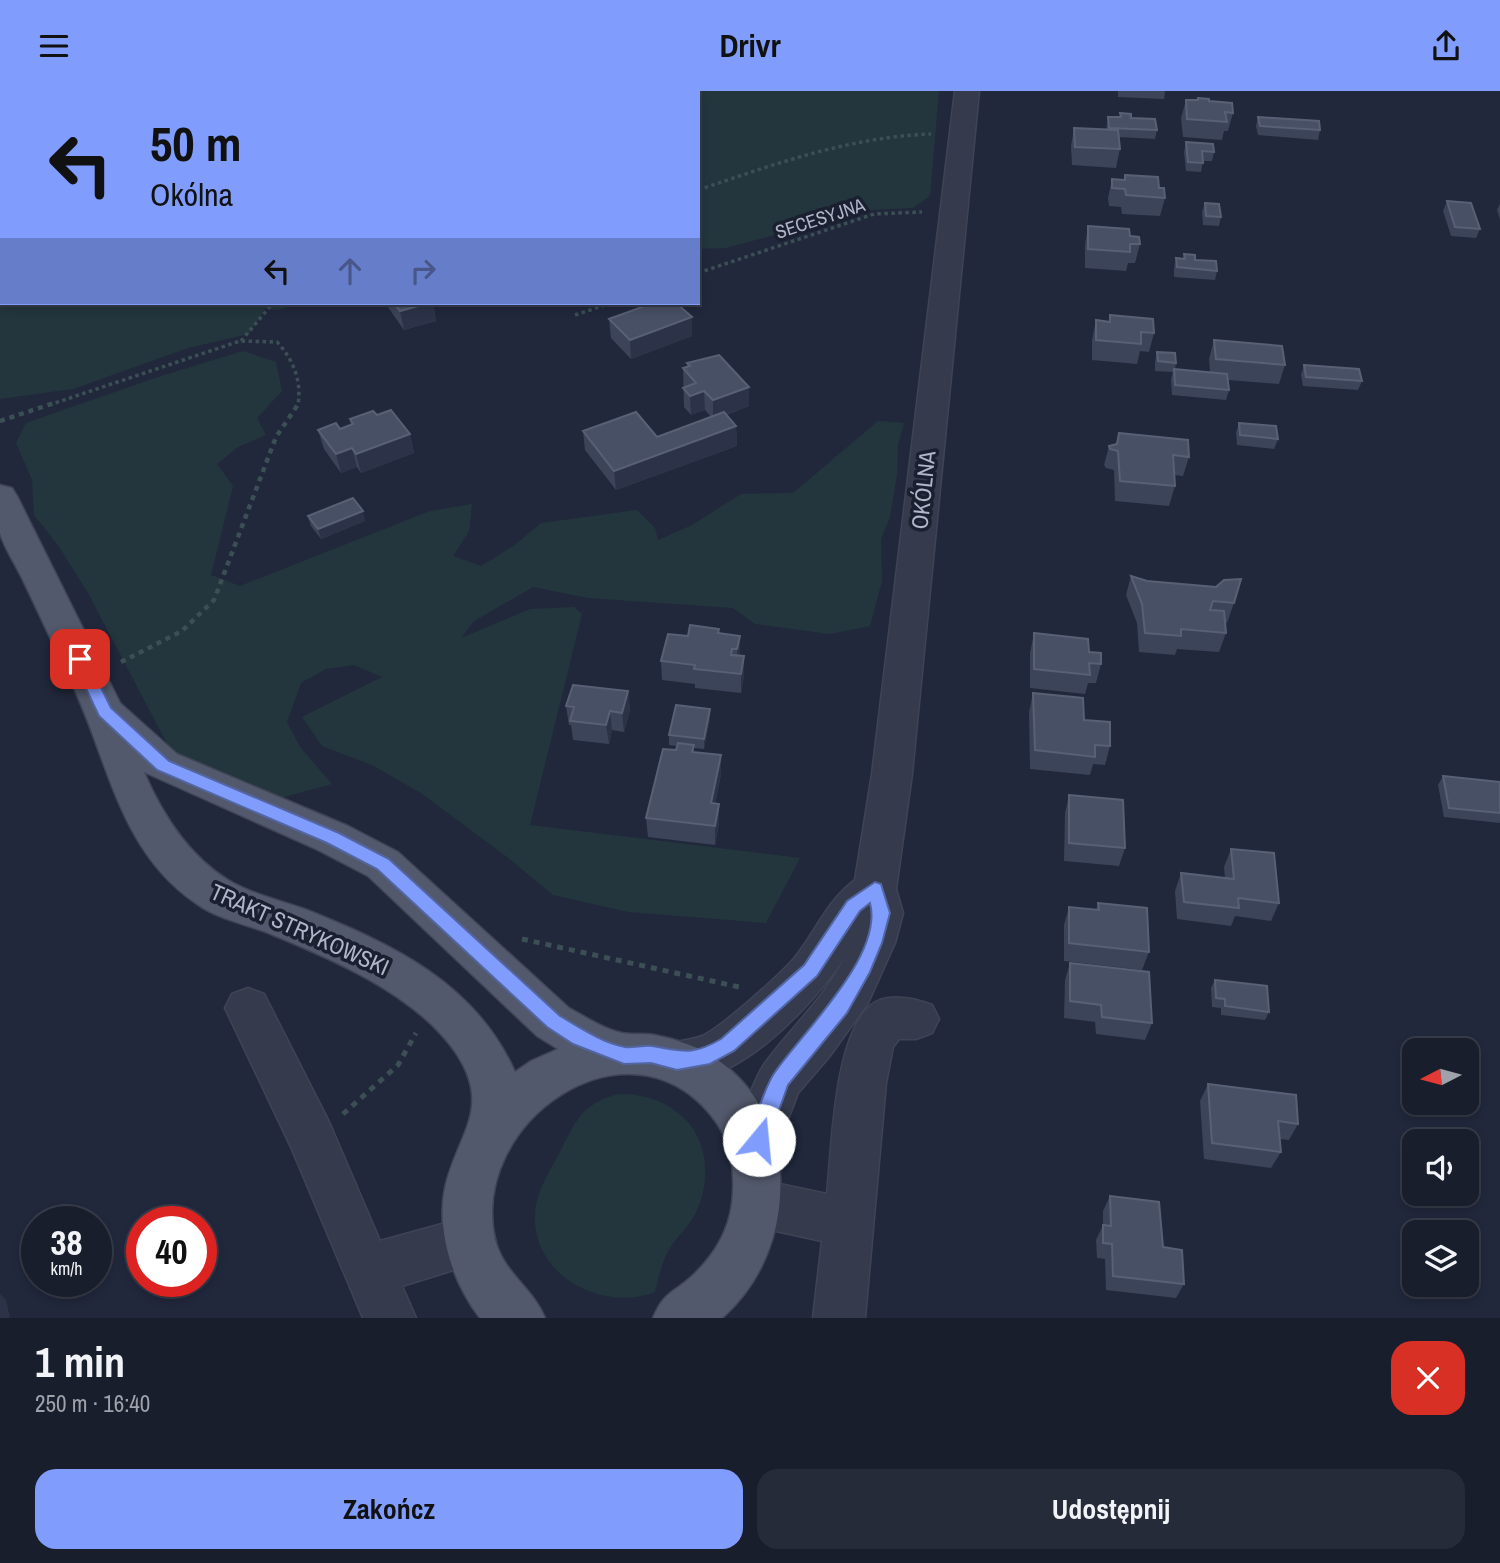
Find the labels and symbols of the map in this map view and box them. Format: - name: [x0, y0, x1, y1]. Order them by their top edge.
- street label: SECESYJNA: [772, 191, 869, 245]
- street label: OKÓLNA: [903, 449, 943, 531]
- pin: [50, 629, 110, 689]
- street label: TRAKT STRYKOWSKI: [206, 876, 394, 982]
- north arrow: [1402, 1038, 1479, 1115]
- position arrow: [722, 1103, 796, 1177]
- speed limit sign: 40: [126, 1206, 217, 1297]

